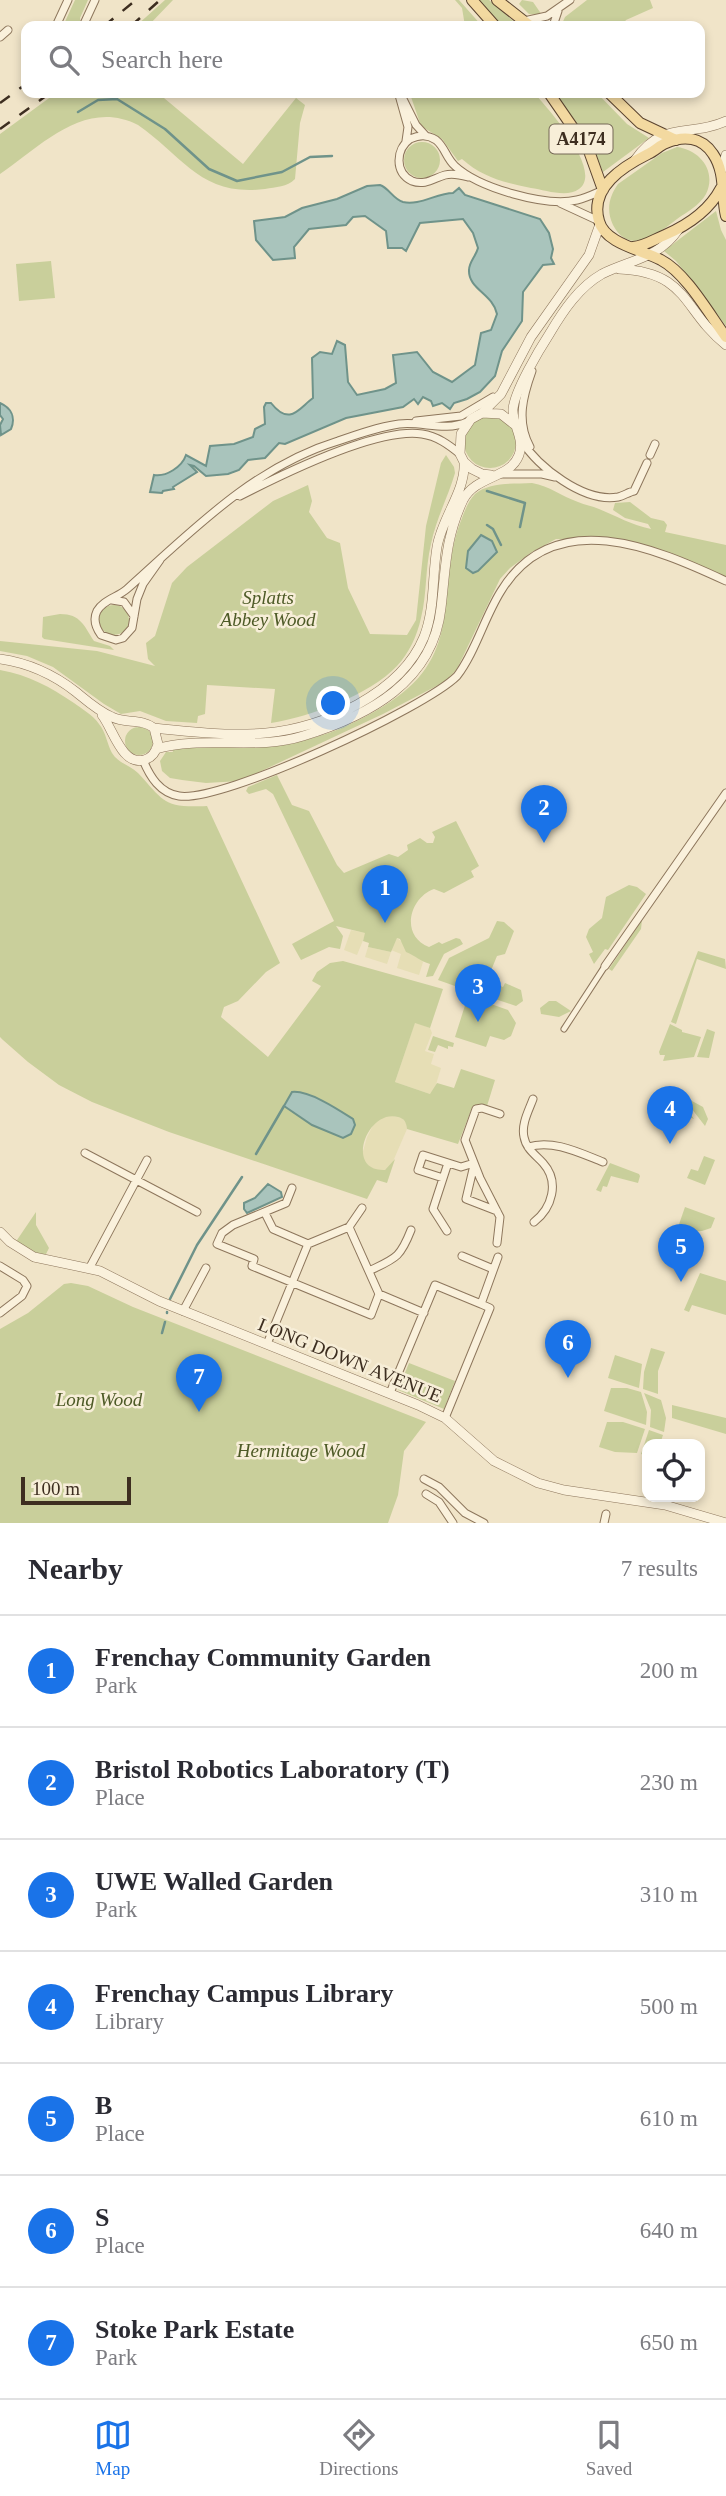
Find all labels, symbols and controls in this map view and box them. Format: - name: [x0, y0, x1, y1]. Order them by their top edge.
- search box: [21, 21, 705, 98]
- icon: search: [45, 41, 83, 79]
- text: Search here: [101, 45, 223, 74]
- road number: A4174: [550, 124, 612, 154]
- park label: Splatts Abbey Wood: [219, 587, 316, 630]
- your location: [316, 686, 350, 720]
- pin: 2: [521, 785, 567, 843]
- pin: 1: [362, 865, 408, 923]
- pin: 3: [455, 964, 501, 1022]
- pin: 4: [647, 1086, 693, 1144]
- pin: 5: [658, 1224, 704, 1282]
- street label: LONG DOWN AVENUE: [255, 1314, 445, 1406]
- pin: 6: [545, 1320, 591, 1378]
- pin: 7: [176, 1354, 222, 1412]
- park label: Long Wood: [55, 1389, 143, 1410]
- map controls: [642, 1439, 705, 1502]
- button: locate: [642, 1439, 705, 1502]
- park label: Hermitage Wood: [236, 1440, 366, 1461]
- scale bar: [21, 1474, 131, 1506]
- text: 100 m: [32, 1478, 80, 1499]
- text: Nearby: [28, 1552, 123, 1585]
- text: 7 results: [621, 1556, 698, 1581]
- text: Frenchay Community Garden: [95, 1643, 431, 1672]
- text: 1: [45, 1658, 57, 1683]
- text: 200 m: [640, 1658, 698, 1683]
- text: Park: [95, 1673, 137, 1698]
- text: Bristol Robotics Laboratory (T): [95, 1755, 450, 1784]
- text: 2: [45, 1770, 57, 1795]
- text: 230 m: [640, 1770, 698, 1795]
- text: Place: [95, 1785, 145, 1810]
- text: UWE Walled Garden: [95, 1867, 333, 1896]
- text: 3: [45, 1882, 57, 1907]
- text: 310 m: [640, 1882, 698, 1907]
- text: Park: [95, 1897, 137, 1922]
- text: Frenchay Campus Library: [95, 1979, 394, 2008]
- text: 4: [45, 1994, 57, 2019]
- text: 500 m: [640, 1994, 698, 2019]
- text: Library: [95, 2009, 164, 2034]
- text: B: [95, 2091, 112, 2120]
- text: 5: [45, 2106, 57, 2131]
- text: 610 m: [640, 2106, 698, 2131]
- text: Place: [95, 2121, 145, 2146]
- text: S: [95, 2203, 109, 2232]
- text: 6: [45, 2218, 57, 2243]
- text: 640 m: [640, 2218, 698, 2243]
- text: Place: [95, 2233, 145, 2258]
- text: Stoke Park Estate: [95, 2315, 294, 2344]
- text: 7: [45, 2330, 57, 2355]
- text: 650 m: [640, 2330, 698, 2355]
- text: Park: [95, 2345, 137, 2370]
- tab: Map: [94, 2416, 132, 2480]
- tab: Directions: [319, 2416, 398, 2480]
- tab: Saved: [586, 2416, 632, 2480]

